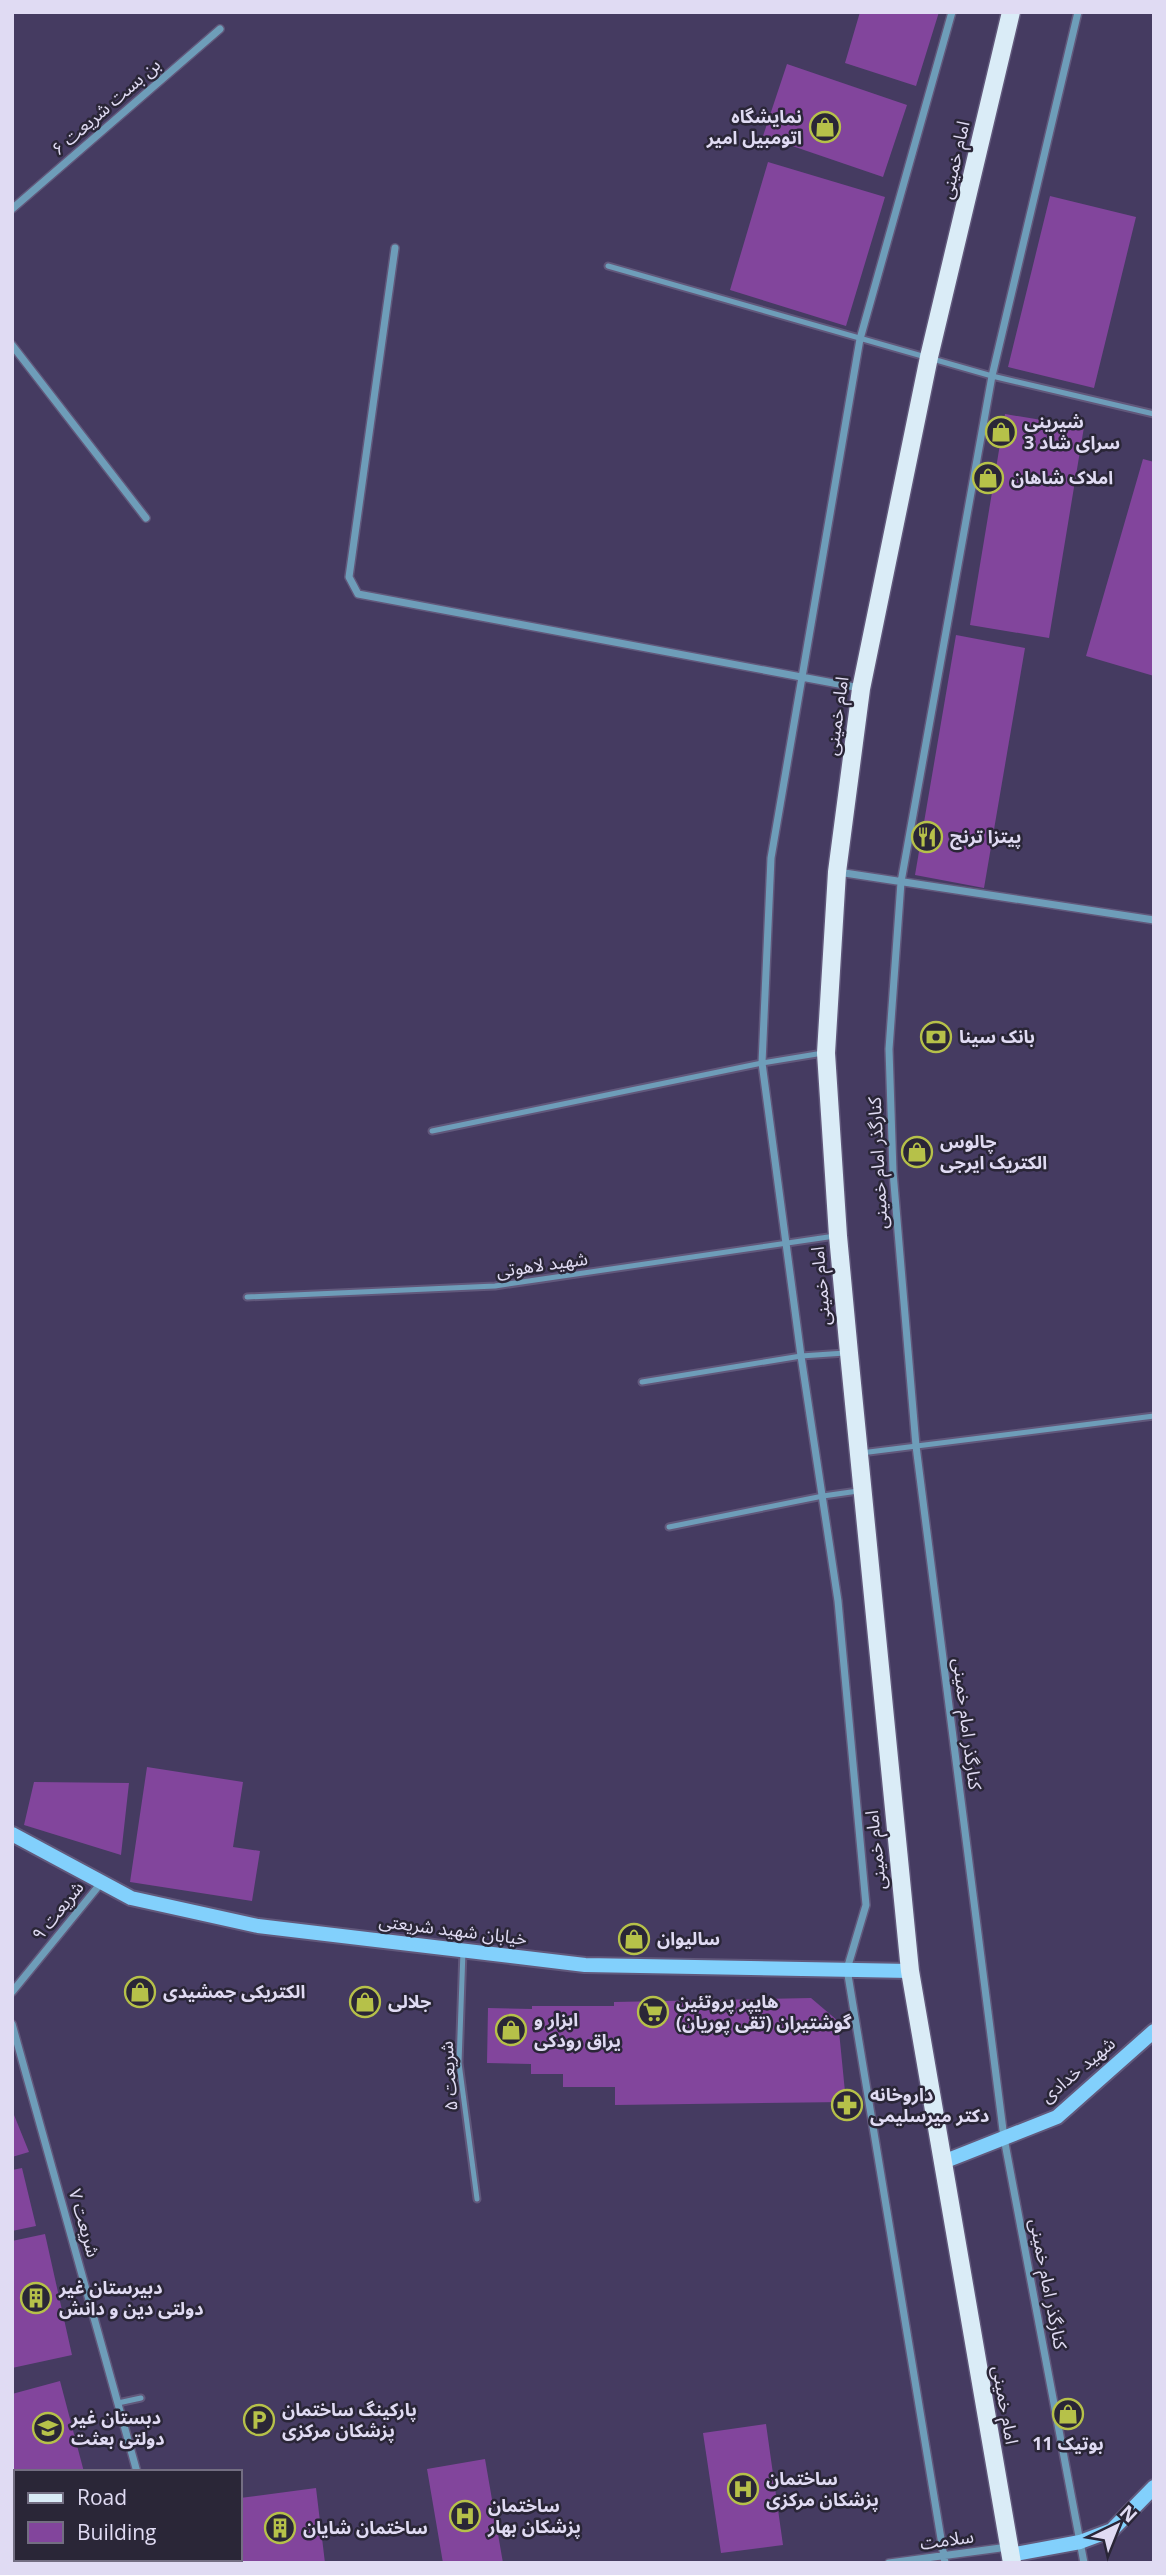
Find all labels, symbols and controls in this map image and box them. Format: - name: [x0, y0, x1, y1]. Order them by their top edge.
- street label: بن بست شریعت ۶: [46, 52, 165, 160]
- place label: نمایشگاه اتومبیل امیر: [706, 104, 802, 149]
- shop icon: نمایشگاه اتومبیل امیر: [808, 110, 842, 144]
- street label: امام خمینی: [933, 118, 978, 202]
- place label: شیرینی سرای شاد 3: [1024, 409, 1120, 454]
- shop icon: شیرینی سرای شاد 3: [984, 415, 1018, 449]
- shop icon: املاک شاهان: [971, 461, 1005, 495]
- place label: املاک شاهان: [1011, 465, 1113, 489]
- street label: امام خمینی: [819, 675, 856, 757]
- restaurant icon: پیتزا ترنج: [910, 820, 944, 854]
- place label: پیتزا ترنج: [950, 824, 1021, 850]
- bank icon: بانک سینا: [919, 1020, 953, 1054]
- place label: بانک سینا: [959, 1024, 1035, 1048]
- street label: کنارگذر امام خمینی: [862, 1096, 895, 1230]
- place label: چالوس الکتریک ایرجی: [940, 1129, 1047, 1174]
- shop icon: چالوس الکتریک ایرجی: [900, 1135, 934, 1169]
- street label: امام خمینی: [805, 1245, 838, 1327]
- street label: شهید لاهوتی: [495, 1246, 589, 1282]
- street label: کنارگذر امام خمینی: [945, 1657, 988, 1792]
- street label: امام خمینی: [859, 1809, 894, 1891]
- street label: شریعت ۹: [26, 1876, 89, 1945]
- street label: خیابان شهید شریعتی: [378, 1908, 529, 1950]
- shop icon: سالیوان: [617, 1922, 651, 1956]
- place label: سالیوان: [657, 1926, 720, 1950]
- shop icon: الکتریکی جمشیدی: [123, 1975, 157, 2009]
- place label: الکتریکی جمشیدی: [163, 1979, 305, 2003]
- shop icon: جلالی: [348, 1985, 382, 2019]
- place label: جلالی: [388, 1989, 431, 2013]
- place label: هایپر پروتئین گوشتیران (تقی پوریان): [676, 1989, 852, 2035]
- supermarket icon: هایپر پروتئین گوشتیران (تقی پوریان): [636, 1995, 670, 2029]
- place label: ابزار و یراق رودکی: [534, 2007, 621, 2052]
- shop icon: ابزار و یراق رودکی: [494, 2013, 528, 2047]
- street label: شهید خدادی: [1035, 2031, 1120, 2108]
- street label: شریعت ۵: [434, 2040, 462, 2112]
- place label: داروخانه دکتر میرسلیمی: [870, 2082, 989, 2127]
- pharmacy icon: داروخانه دکتر میرسلیمی: [830, 2088, 864, 2122]
- street label: شریعت ۷: [64, 2186, 106, 2260]
- street label: کنارگذر امام خمینی: [1022, 2216, 1074, 2352]
- place label: دبیرستان غیر دولتی دین و دانش: [58, 2275, 203, 2320]
- building icon: دبیرستان غیر دولتی دین و دانش: [19, 2281, 53, 2315]
- street label: امام خمینی: [984, 2364, 1025, 2447]
- place label: پارکینگ ساختمان پزشکان مرکزی: [282, 2397, 417, 2443]
- shop icon: بوتیک 11: [1051, 2397, 1085, 2431]
- parking icon: پارکینگ ساختمان پزشکان مرکزی: [242, 2403, 276, 2437]
- place label: دبستان غیر دولتی بعثت: [70, 2405, 165, 2450]
- school or university icon: دبستان غیر دولتی بعثت: [31, 2411, 65, 2445]
- place label: بوتیک 11: [1032, 2431, 1104, 2455]
- place label: ساختمان پزشکان مرکزی: [766, 2466, 879, 2512]
- legend: [14, 2470, 242, 2561]
- hospital icon: ساختمان پزشکان مرکزی: [726, 2472, 760, 2506]
- text: Road: [77, 2483, 127, 2511]
- north arrow: [1082, 2491, 1152, 2561]
- place label: ساختمان پزشکان بهار: [487, 2493, 581, 2539]
- hospital icon: ساختمان پزشکان بهار: [448, 2499, 482, 2533]
- text: N: [1114, 2499, 1143, 2528]
- building icon: ساختمان شایان: [263, 2511, 297, 2545]
- place label: ساختمان شایان: [303, 2515, 428, 2539]
- text: Building: [77, 2518, 156, 2546]
- street label: سلامت: [918, 2523, 975, 2555]

